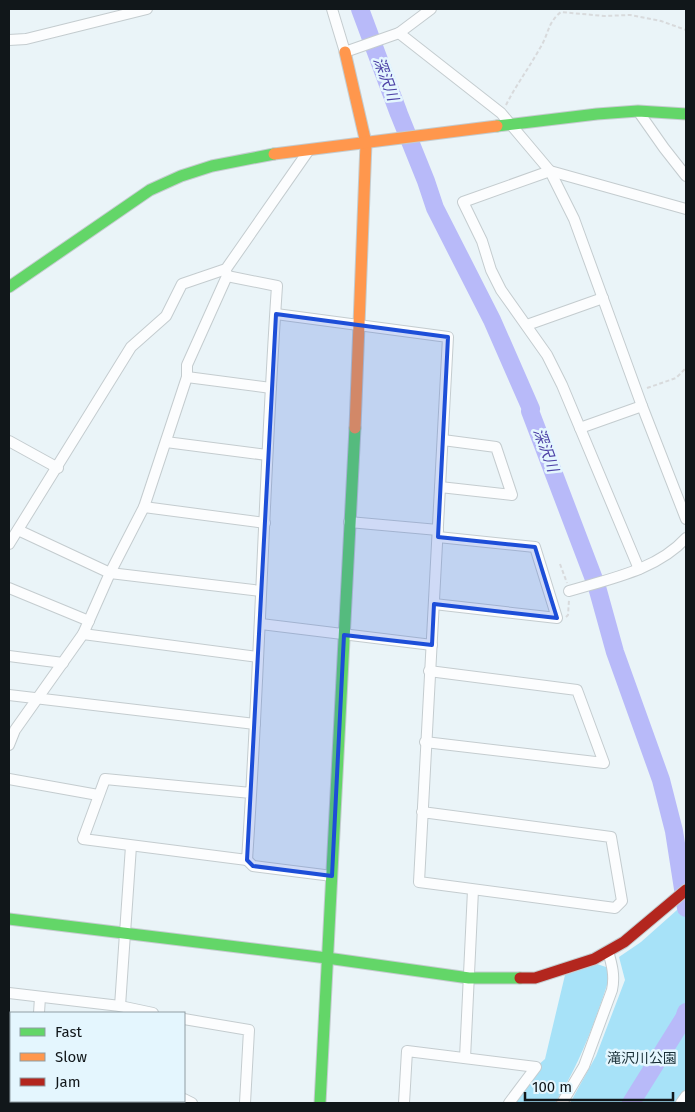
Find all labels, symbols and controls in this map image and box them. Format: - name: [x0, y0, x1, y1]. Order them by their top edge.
- water label: 深沢川: [370, 55, 403, 105]
- water label: 深沢川: [530, 426, 563, 476]
- legend: [10, 1012, 185, 1102]
- text: Fast: [55, 1023, 82, 1041]
- text: Slow: [55, 1048, 87, 1066]
- park label: 滝沢川公園: [607, 1050, 677, 1067]
- scale bar: [525, 1070, 672, 1102]
- text: Jam: [55, 1073, 81, 1091]
- text: 100 m: [532, 1078, 572, 1096]

